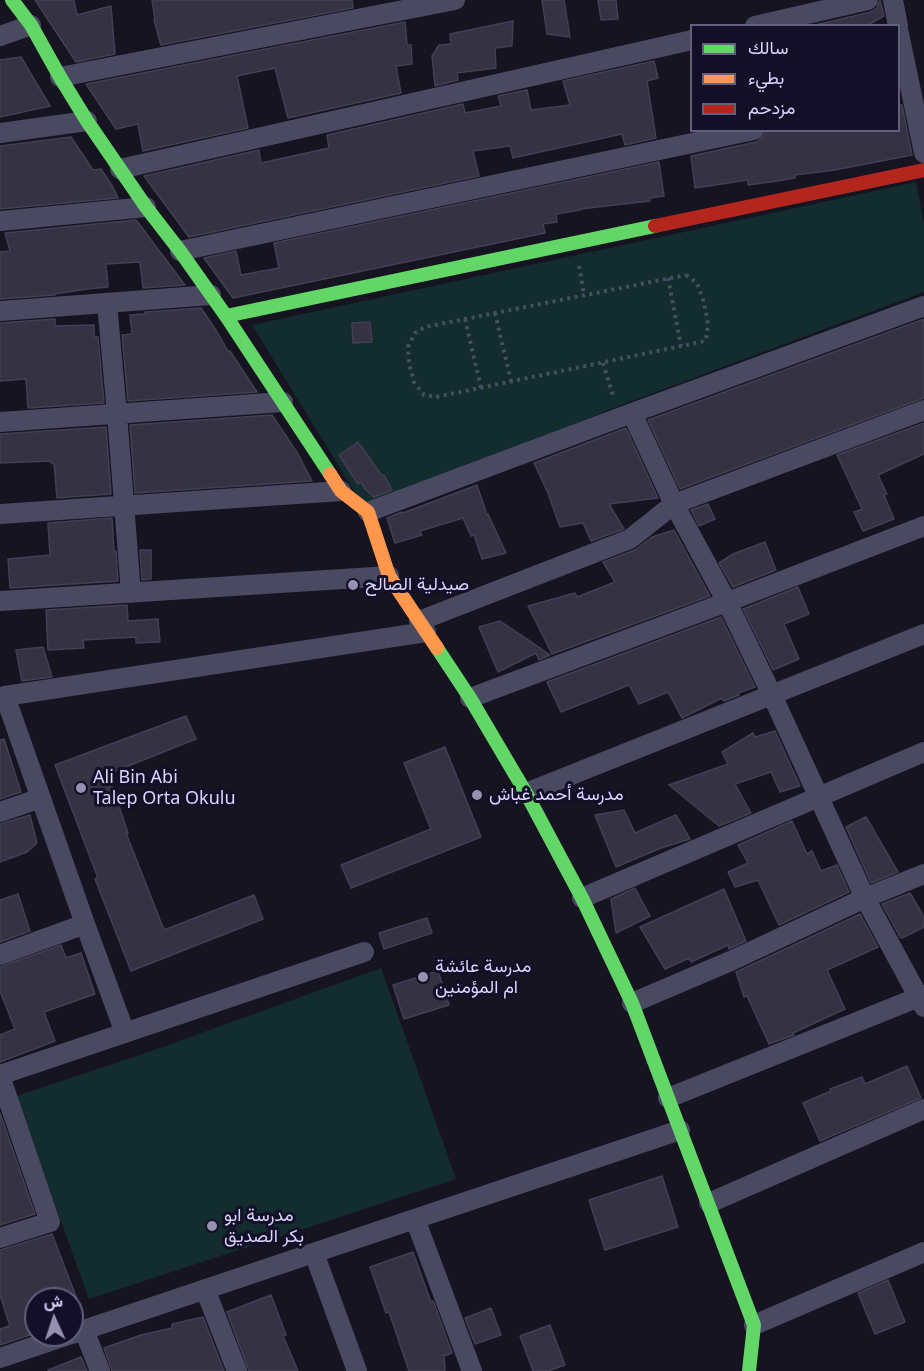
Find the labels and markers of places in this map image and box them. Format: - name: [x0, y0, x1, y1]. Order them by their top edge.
- place label: صيدلية الصالح: [365, 574, 469, 596]
- marker: صيدلية الصالح: [346, 578, 360, 592]
- place label: Ali Bin Abi Talep Orta Okulu: [93, 767, 236, 810]
- marker: Ali Bin Abi Talep Orta Okulu: [74, 781, 88, 795]
- place label: مدرسة أحمد غباش: [489, 784, 624, 806]
- marker: مدرسة أحمد غباش: [470, 788, 484, 802]
- place label: مدرسة عائشة ام المؤمنين: [435, 956, 531, 998]
- marker: مدرسة عائشة ام المؤمنين: [416, 970, 430, 984]
- place label: مدرسة ابو بكر الصديق: [224, 1205, 304, 1248]
- marker: مدرسة ابو بكر الصديق: [205, 1219, 219, 1233]

